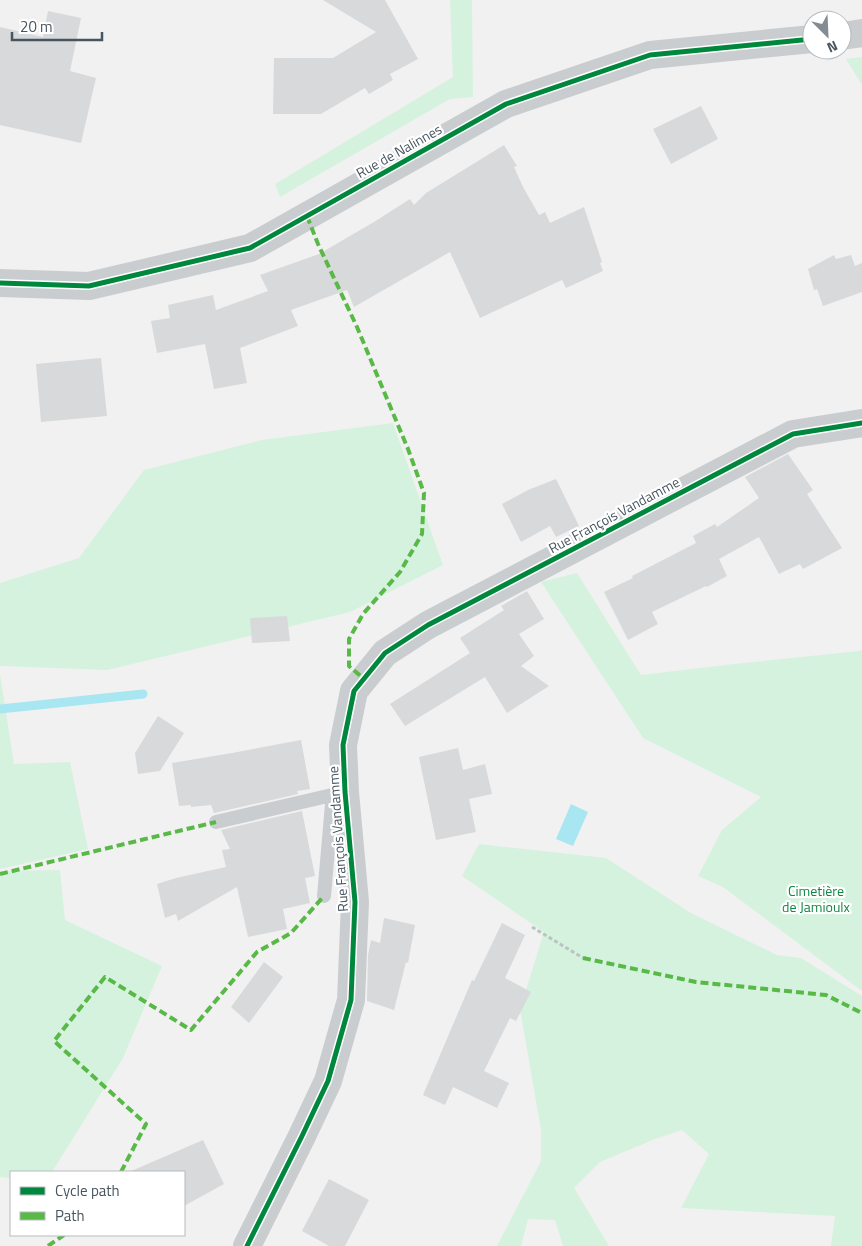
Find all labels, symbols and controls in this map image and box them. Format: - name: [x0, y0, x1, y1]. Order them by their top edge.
- scale bar: [12, 10, 102, 42]
- north arrow: [802, 10, 852, 60]
- text: 20 m: [20, 15, 53, 38]
- text: N: [824, 36, 841, 59]
- street label: Rue de Nalinnes: [352, 118, 445, 183]
- street label: Rue François Vandamme: [544, 471, 683, 558]
- street label: Rue François Vandamme: [322, 766, 353, 913]
- park label: Cimetière de Jamioulx: [782, 880, 851, 917]
- legend: [10, 1171, 185, 1236]
- text: Cycle path: [55, 1179, 120, 1202]
- text: Path: [55, 1204, 85, 1227]

